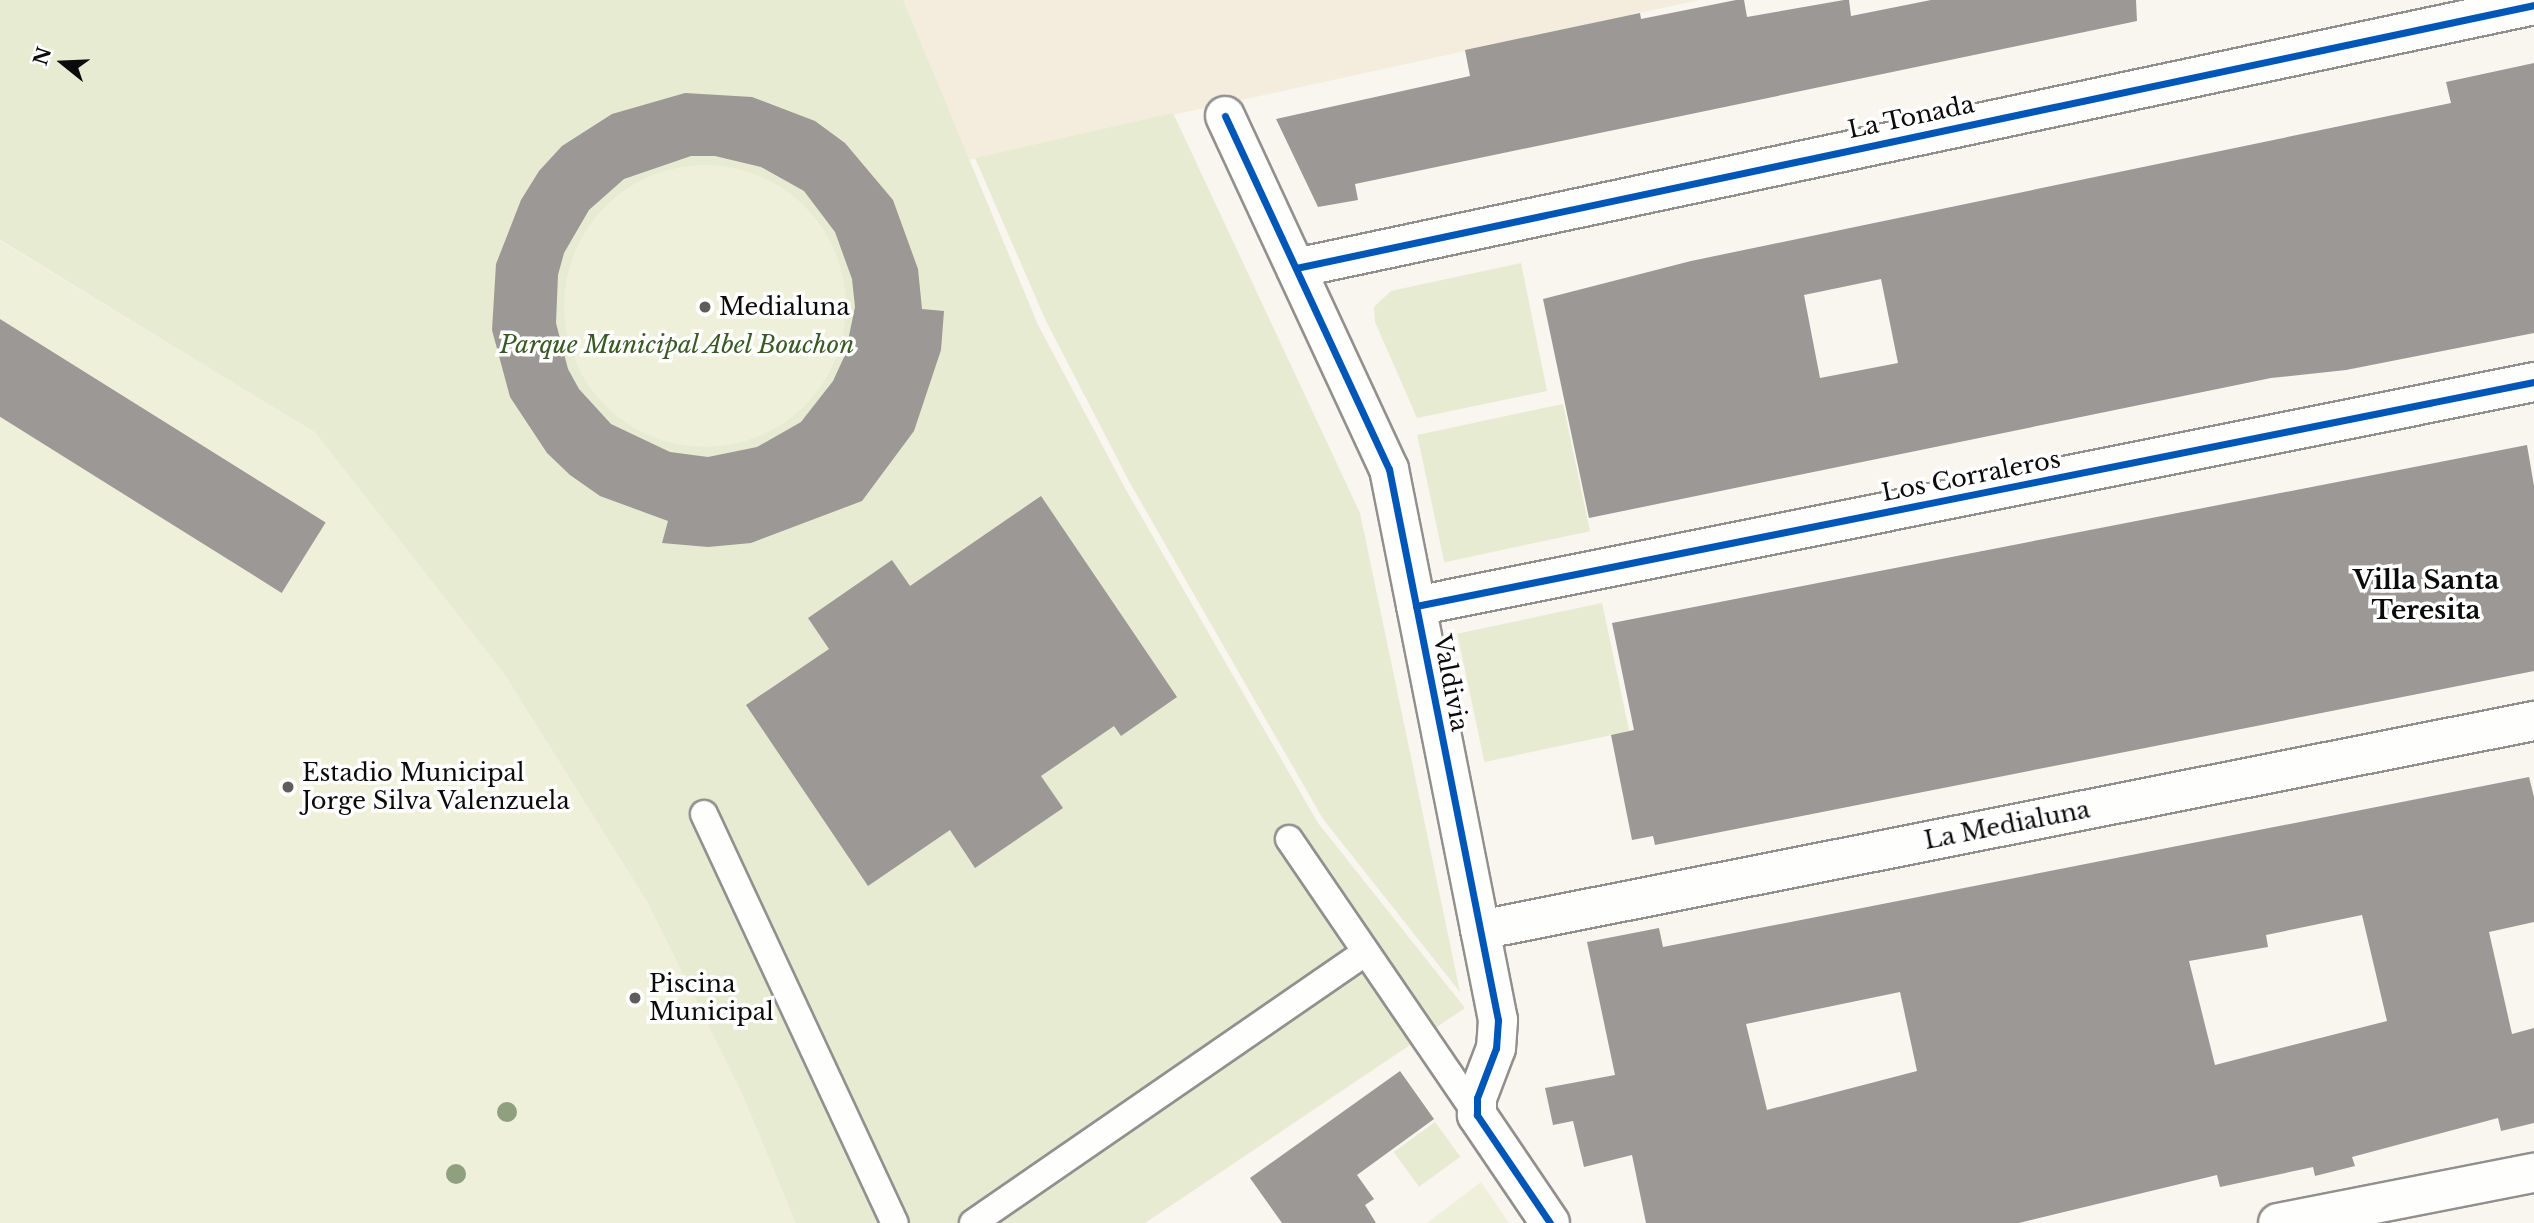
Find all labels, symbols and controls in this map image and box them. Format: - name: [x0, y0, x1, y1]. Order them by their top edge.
- north arrow: [28, 28, 98, 98]
- text: N: [29, 44, 56, 68]
- street label: La Tonada: [1845, 89, 1977, 145]
- place label: Medialuna: [719, 293, 850, 321]
- marker: Medialuna: [697, 299, 713, 315]
- park label: Parque Municipal Abel Bouchon: [498, 331, 856, 359]
- street label: Los Corraleros: [1879, 445, 2063, 507]
- district label: Villa Santa Teresita: [2353, 565, 2499, 626]
- street label: Valdivia: [1428, 632, 1474, 734]
- place label: Estadio Municipal Jorge Silva Valenzuela: [302, 759, 571, 815]
- marker: Estadio Municipal Jorge Silva Valenzuela: [280, 779, 296, 795]
- street label: La Medialuna: [1922, 795, 2092, 855]
- place label: Piscina Municipal: [649, 970, 774, 1026]
- marker: Piscina Municipal: [627, 990, 643, 1006]

